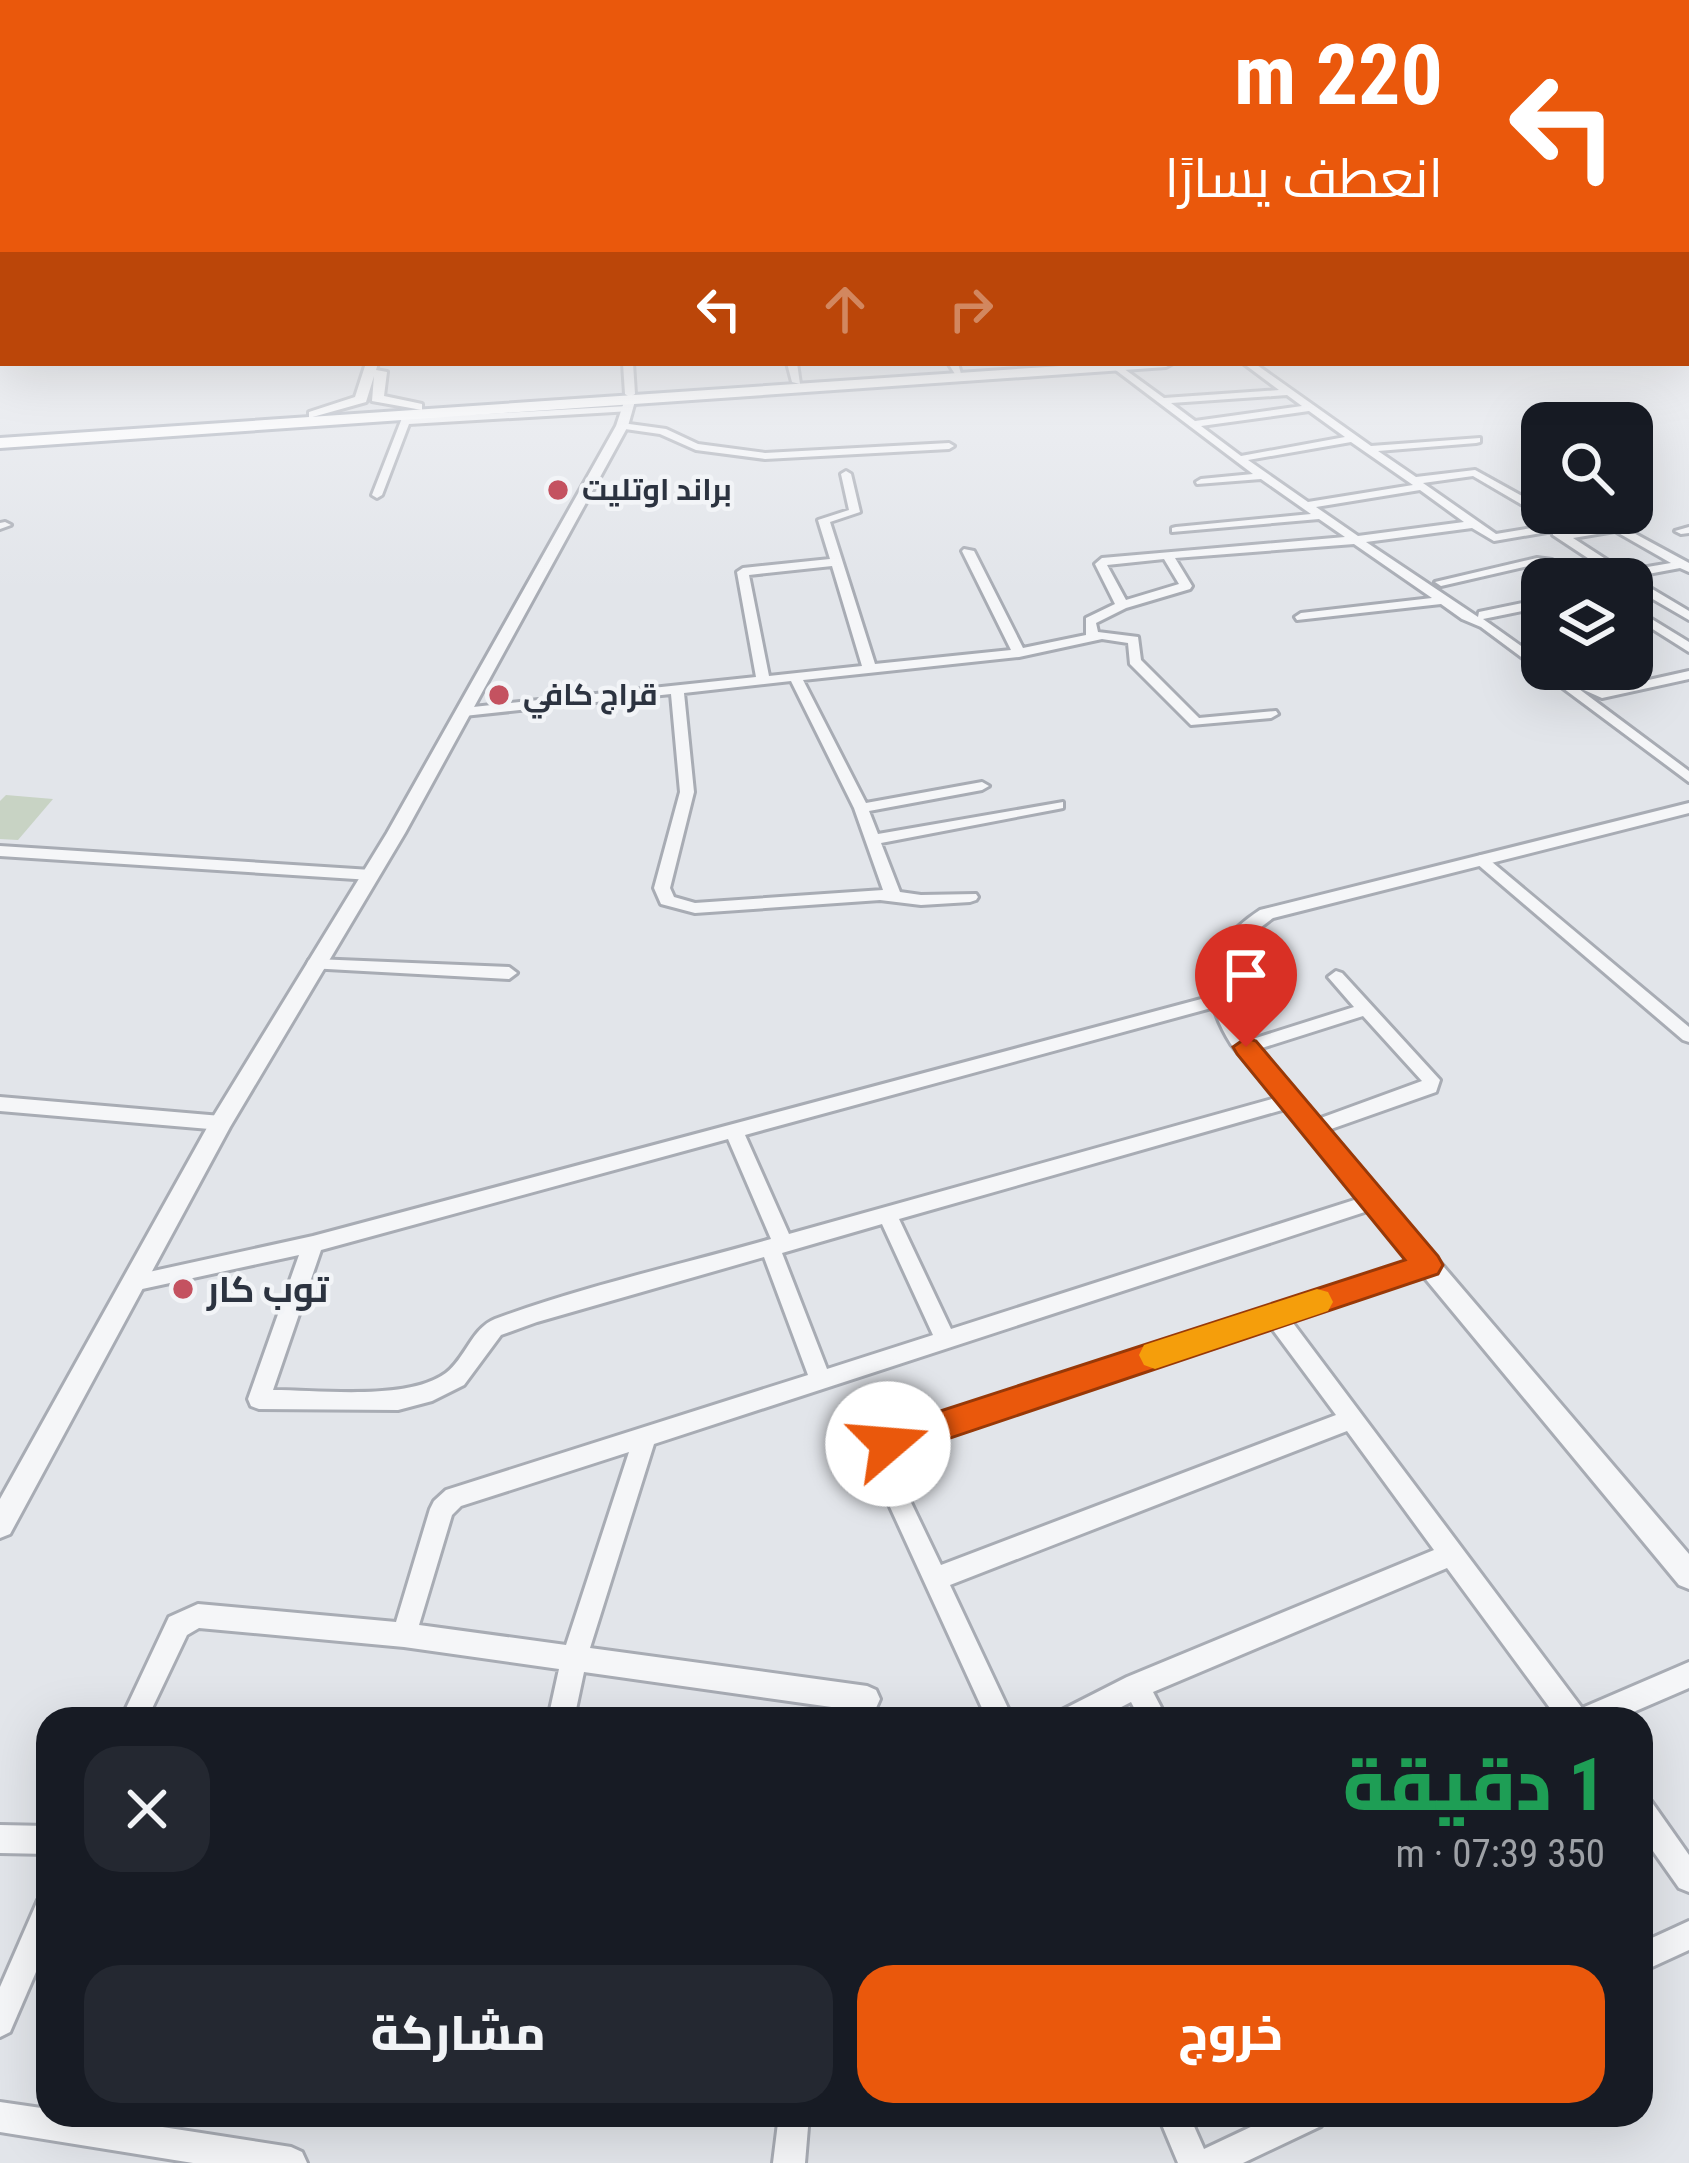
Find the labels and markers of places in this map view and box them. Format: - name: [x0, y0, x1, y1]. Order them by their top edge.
- place label: براند اوتليت: [582, 472, 732, 508]
- marker: براند اوتليت: [545, 477, 571, 503]
- place label: قراج كافي: [523, 677, 658, 719]
- marker: قراج كافي: [486, 682, 512, 708]
- pin: [1195, 924, 1297, 1047]
- place label: توب كار: [206, 1269, 329, 1311]
- marker: توب كار: [170, 1276, 196, 1302]

